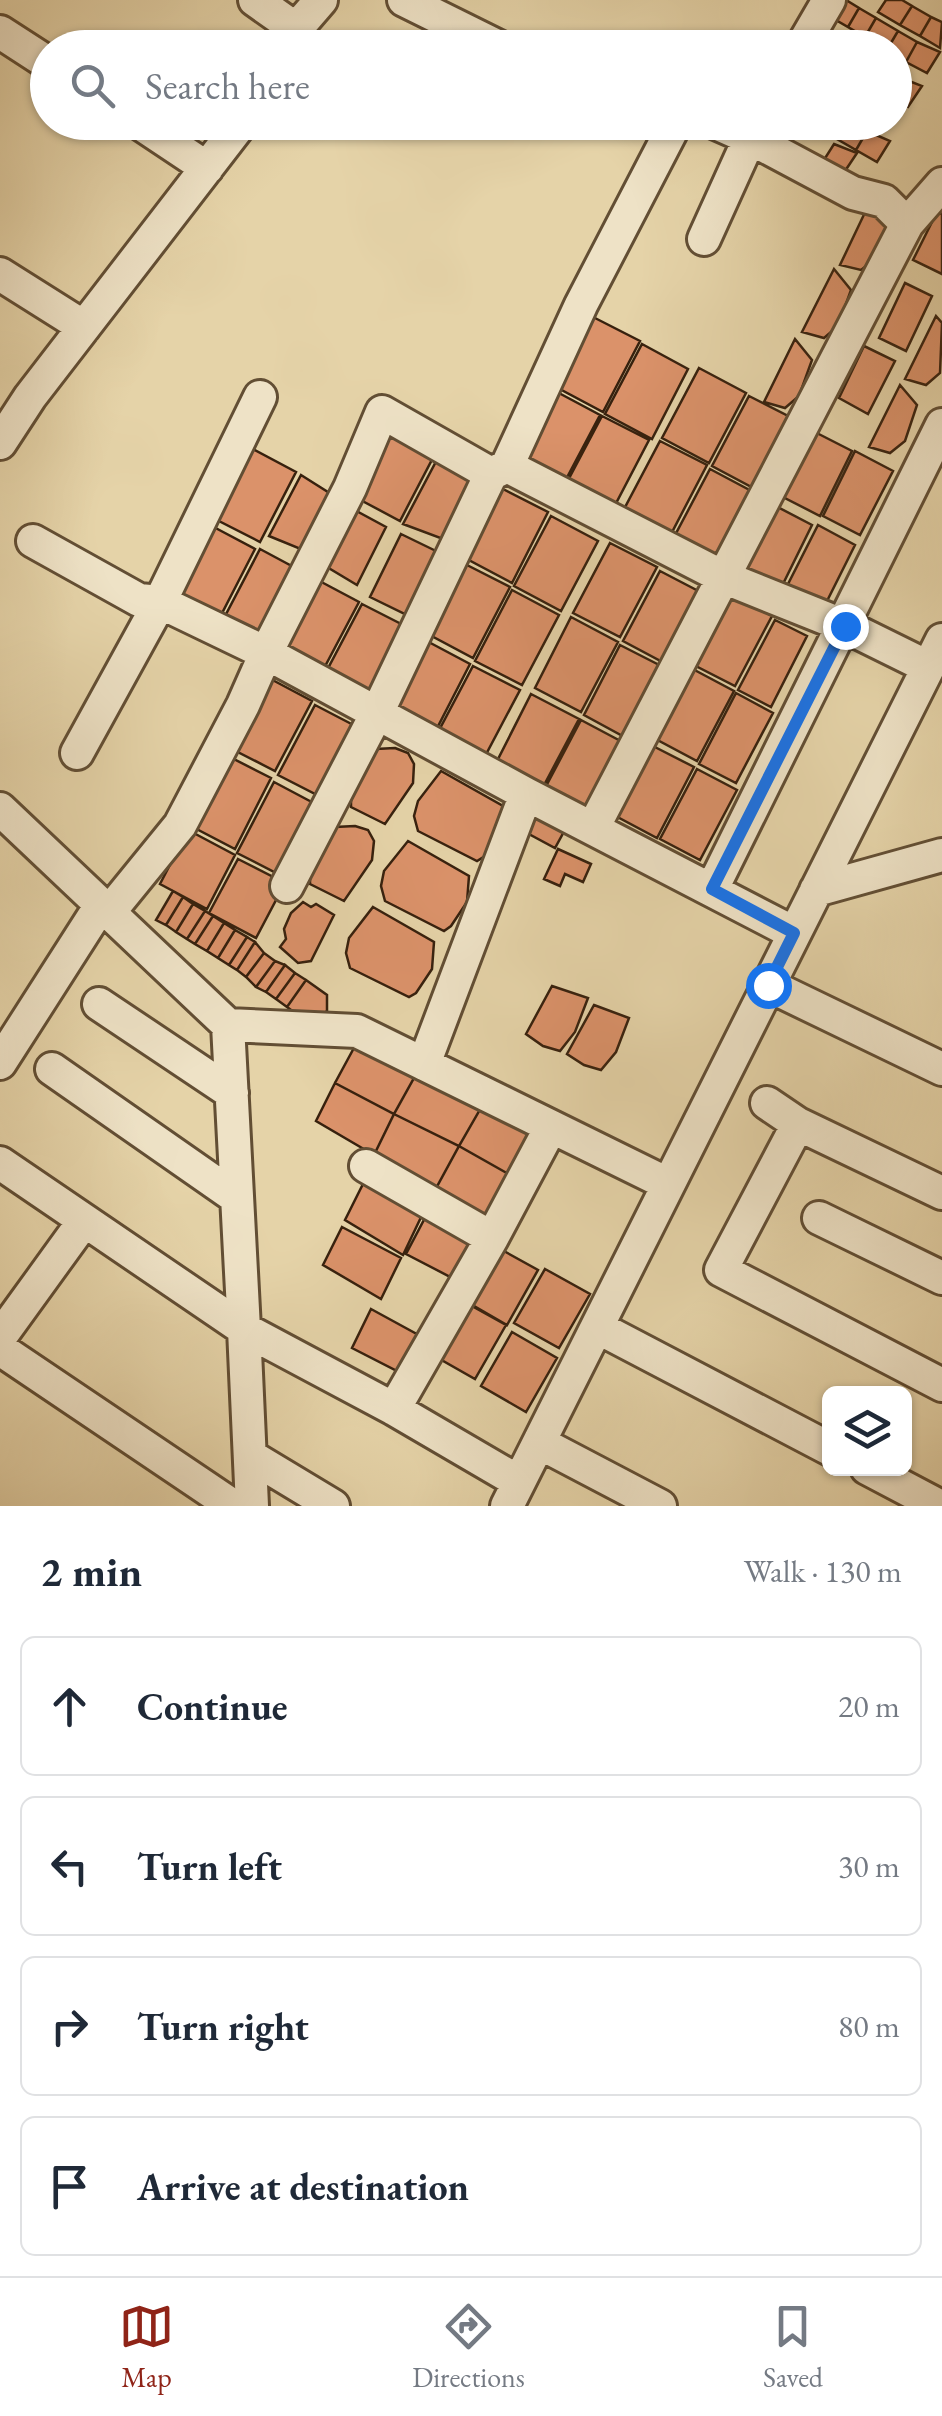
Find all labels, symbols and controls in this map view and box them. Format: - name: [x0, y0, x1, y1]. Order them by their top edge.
- search box: [30, 30, 912, 140]
- icon: search: [65, 58, 120, 113]
- text: Search here: [145, 61, 310, 110]
- route end: [823, 604, 869, 650]
- route start: [746, 963, 792, 1009]
- map controls: [822, 1386, 912, 1476]
- button: layers: [822, 1386, 912, 1476]
- text: 2 min: [40, 1544, 142, 1599]
- text: Walk · 130 m: [744, 1550, 902, 1592]
- icon: ahead: [42, 1679, 97, 1734]
- text: Continue: [137, 1682, 288, 1731]
- text: 20 m: [838, 1685, 900, 1727]
- icon: left: [42, 1839, 97, 1894]
- text: Turn left: [137, 1842, 282, 1891]
- text: 30 m: [838, 1845, 900, 1887]
- icon: right: [42, 1999, 97, 2054]
- text: Turn right: [137, 2002, 309, 2051]
- text: 80 m: [838, 2005, 900, 2047]
- icon: arrive: [42, 2159, 97, 2214]
- text: Arrive at destination: [137, 2162, 469, 2211]
- tab: Map: [119, 2299, 174, 2395]
- tab: Directions: [412, 2299, 525, 2395]
- tab: Saved: [763, 2299, 823, 2395]

